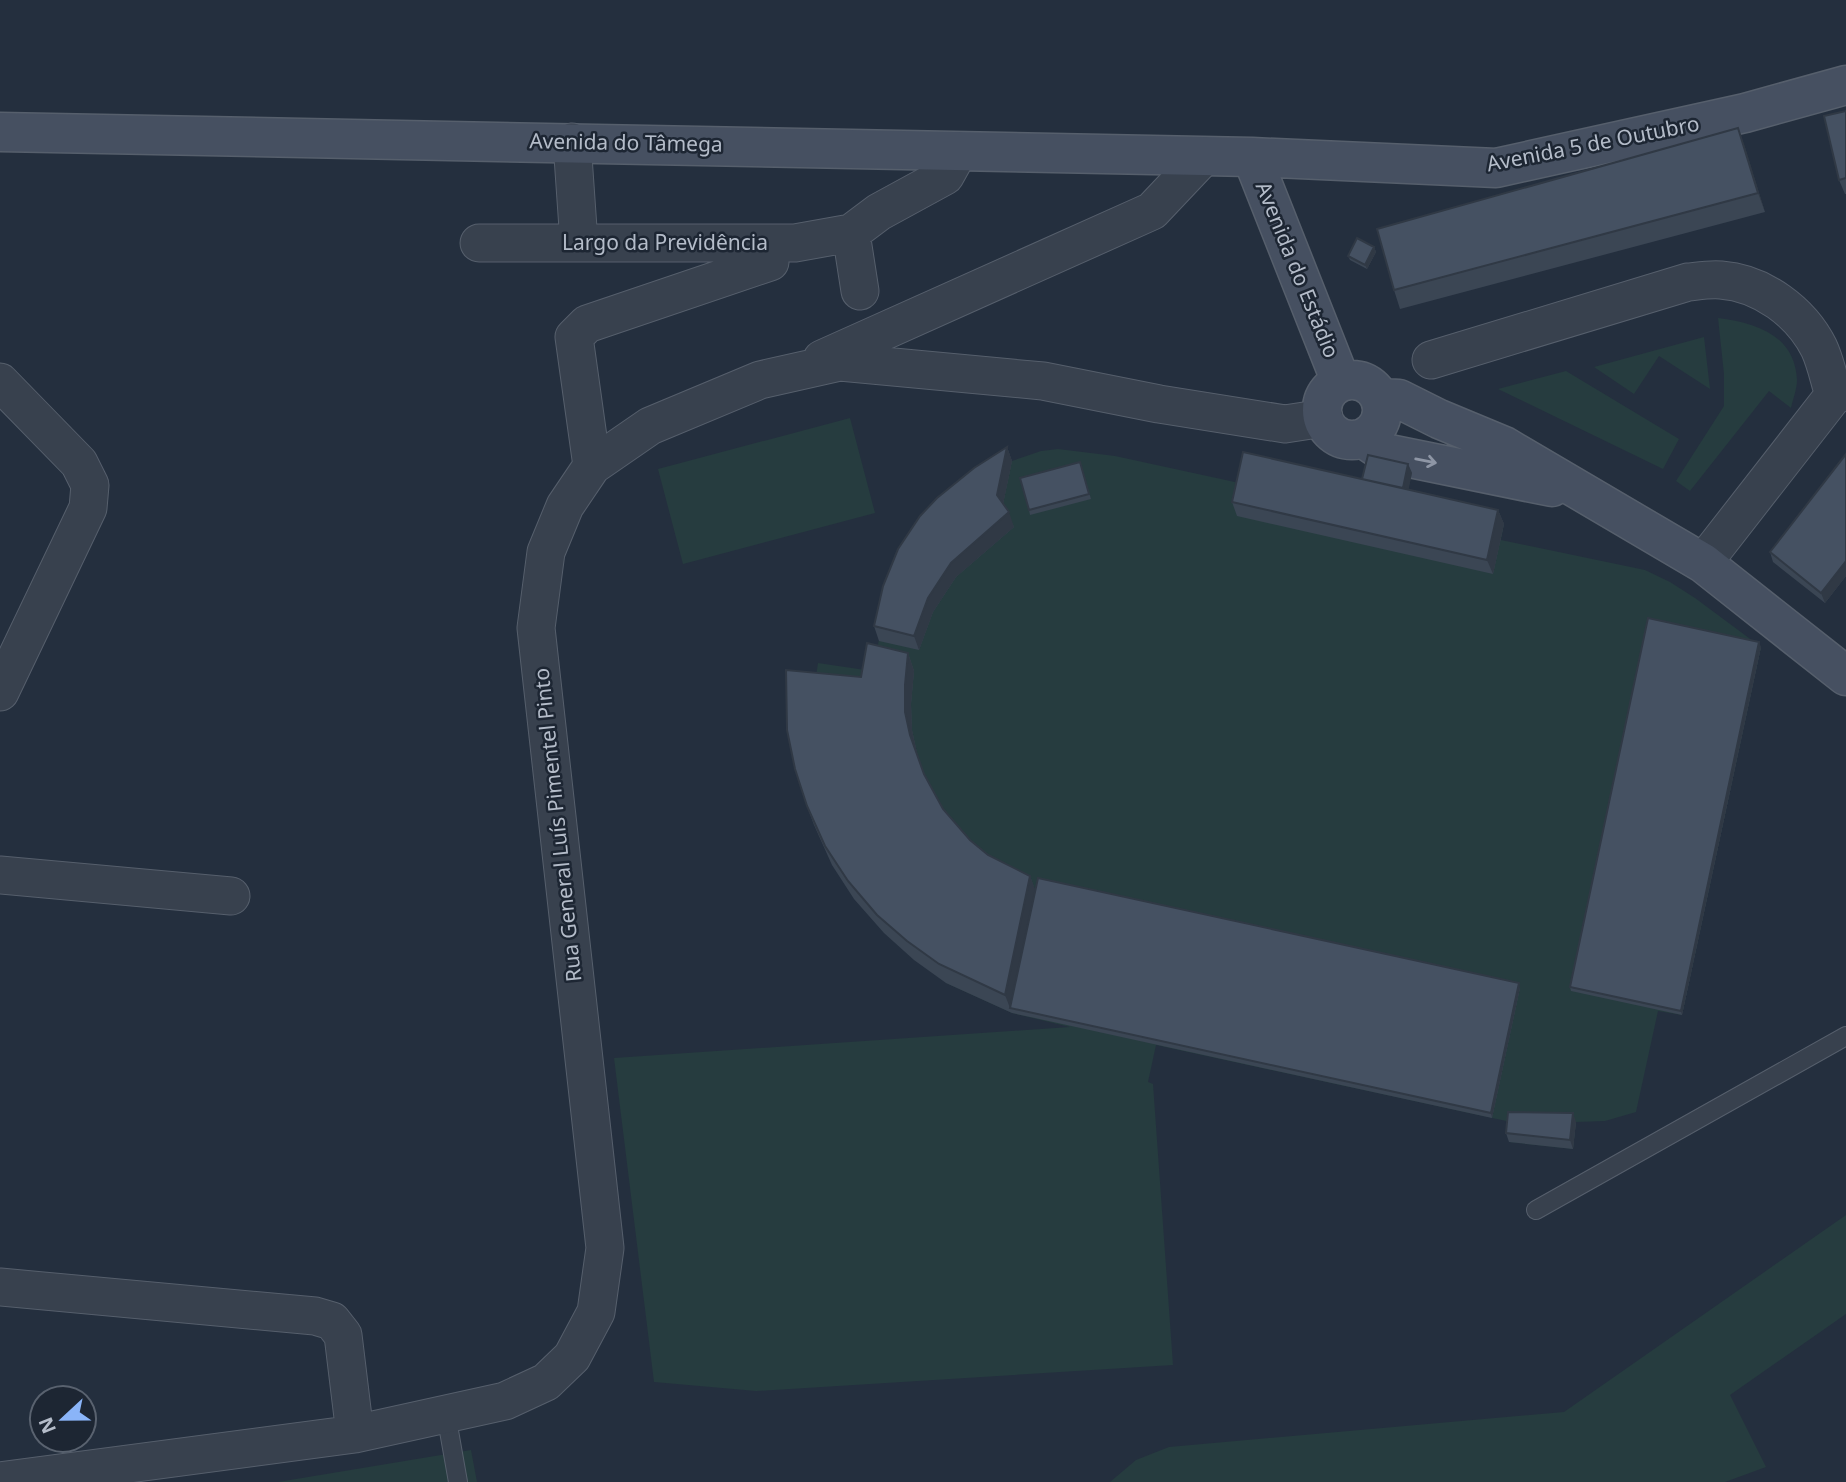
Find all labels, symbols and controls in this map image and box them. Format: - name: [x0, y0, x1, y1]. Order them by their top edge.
- street label: Avenida 5 de Outubro: [1484, 109, 1701, 177]
- street label: Avenida do Tâmega: [529, 126, 723, 158]
- street label: Avenida do Estádio: [1250, 177, 1346, 362]
- street label: Largo da Previdência: [562, 228, 768, 256]
- one-way arrow: [1414, 454, 1437, 468]
- street label: Rua General Luís Pimentel Pinto: [527, 667, 587, 983]
- north arrow: [28, 1384, 98, 1454]
- text: N: [32, 1413, 62, 1437]

